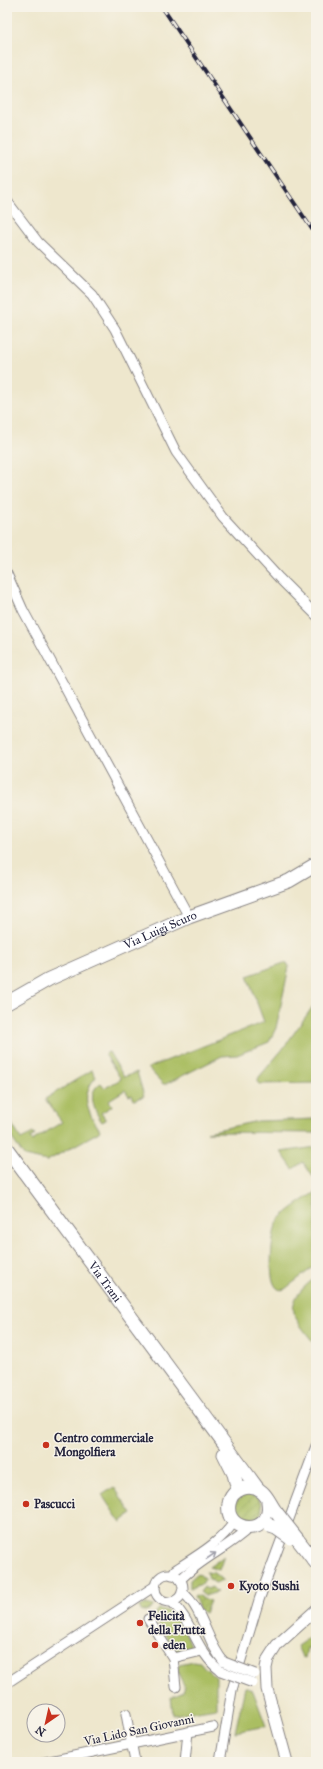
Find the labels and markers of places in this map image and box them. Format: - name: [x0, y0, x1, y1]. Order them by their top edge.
- place label: Centro commerciale Mongolfiera: [54, 1431, 153, 1460]
- marker: Centro commerciale Mongolfiera: [41, 1440, 51, 1450]
- place label: Pascucci: [34, 1497, 76, 1511]
- marker: Pascucci: [21, 1499, 31, 1509]
- place label: Kyoto Sushi: [239, 1579, 300, 1594]
- marker: Kyoto Sushi: [226, 1581, 236, 1591]
- place label: Felicità della Frutta: [148, 1609, 206, 1637]
- marker: Felicità della Frutta: [135, 1618, 145, 1628]
- place label: eden: [163, 1638, 186, 1652]
- marker: eden: [150, 1640, 160, 1650]

